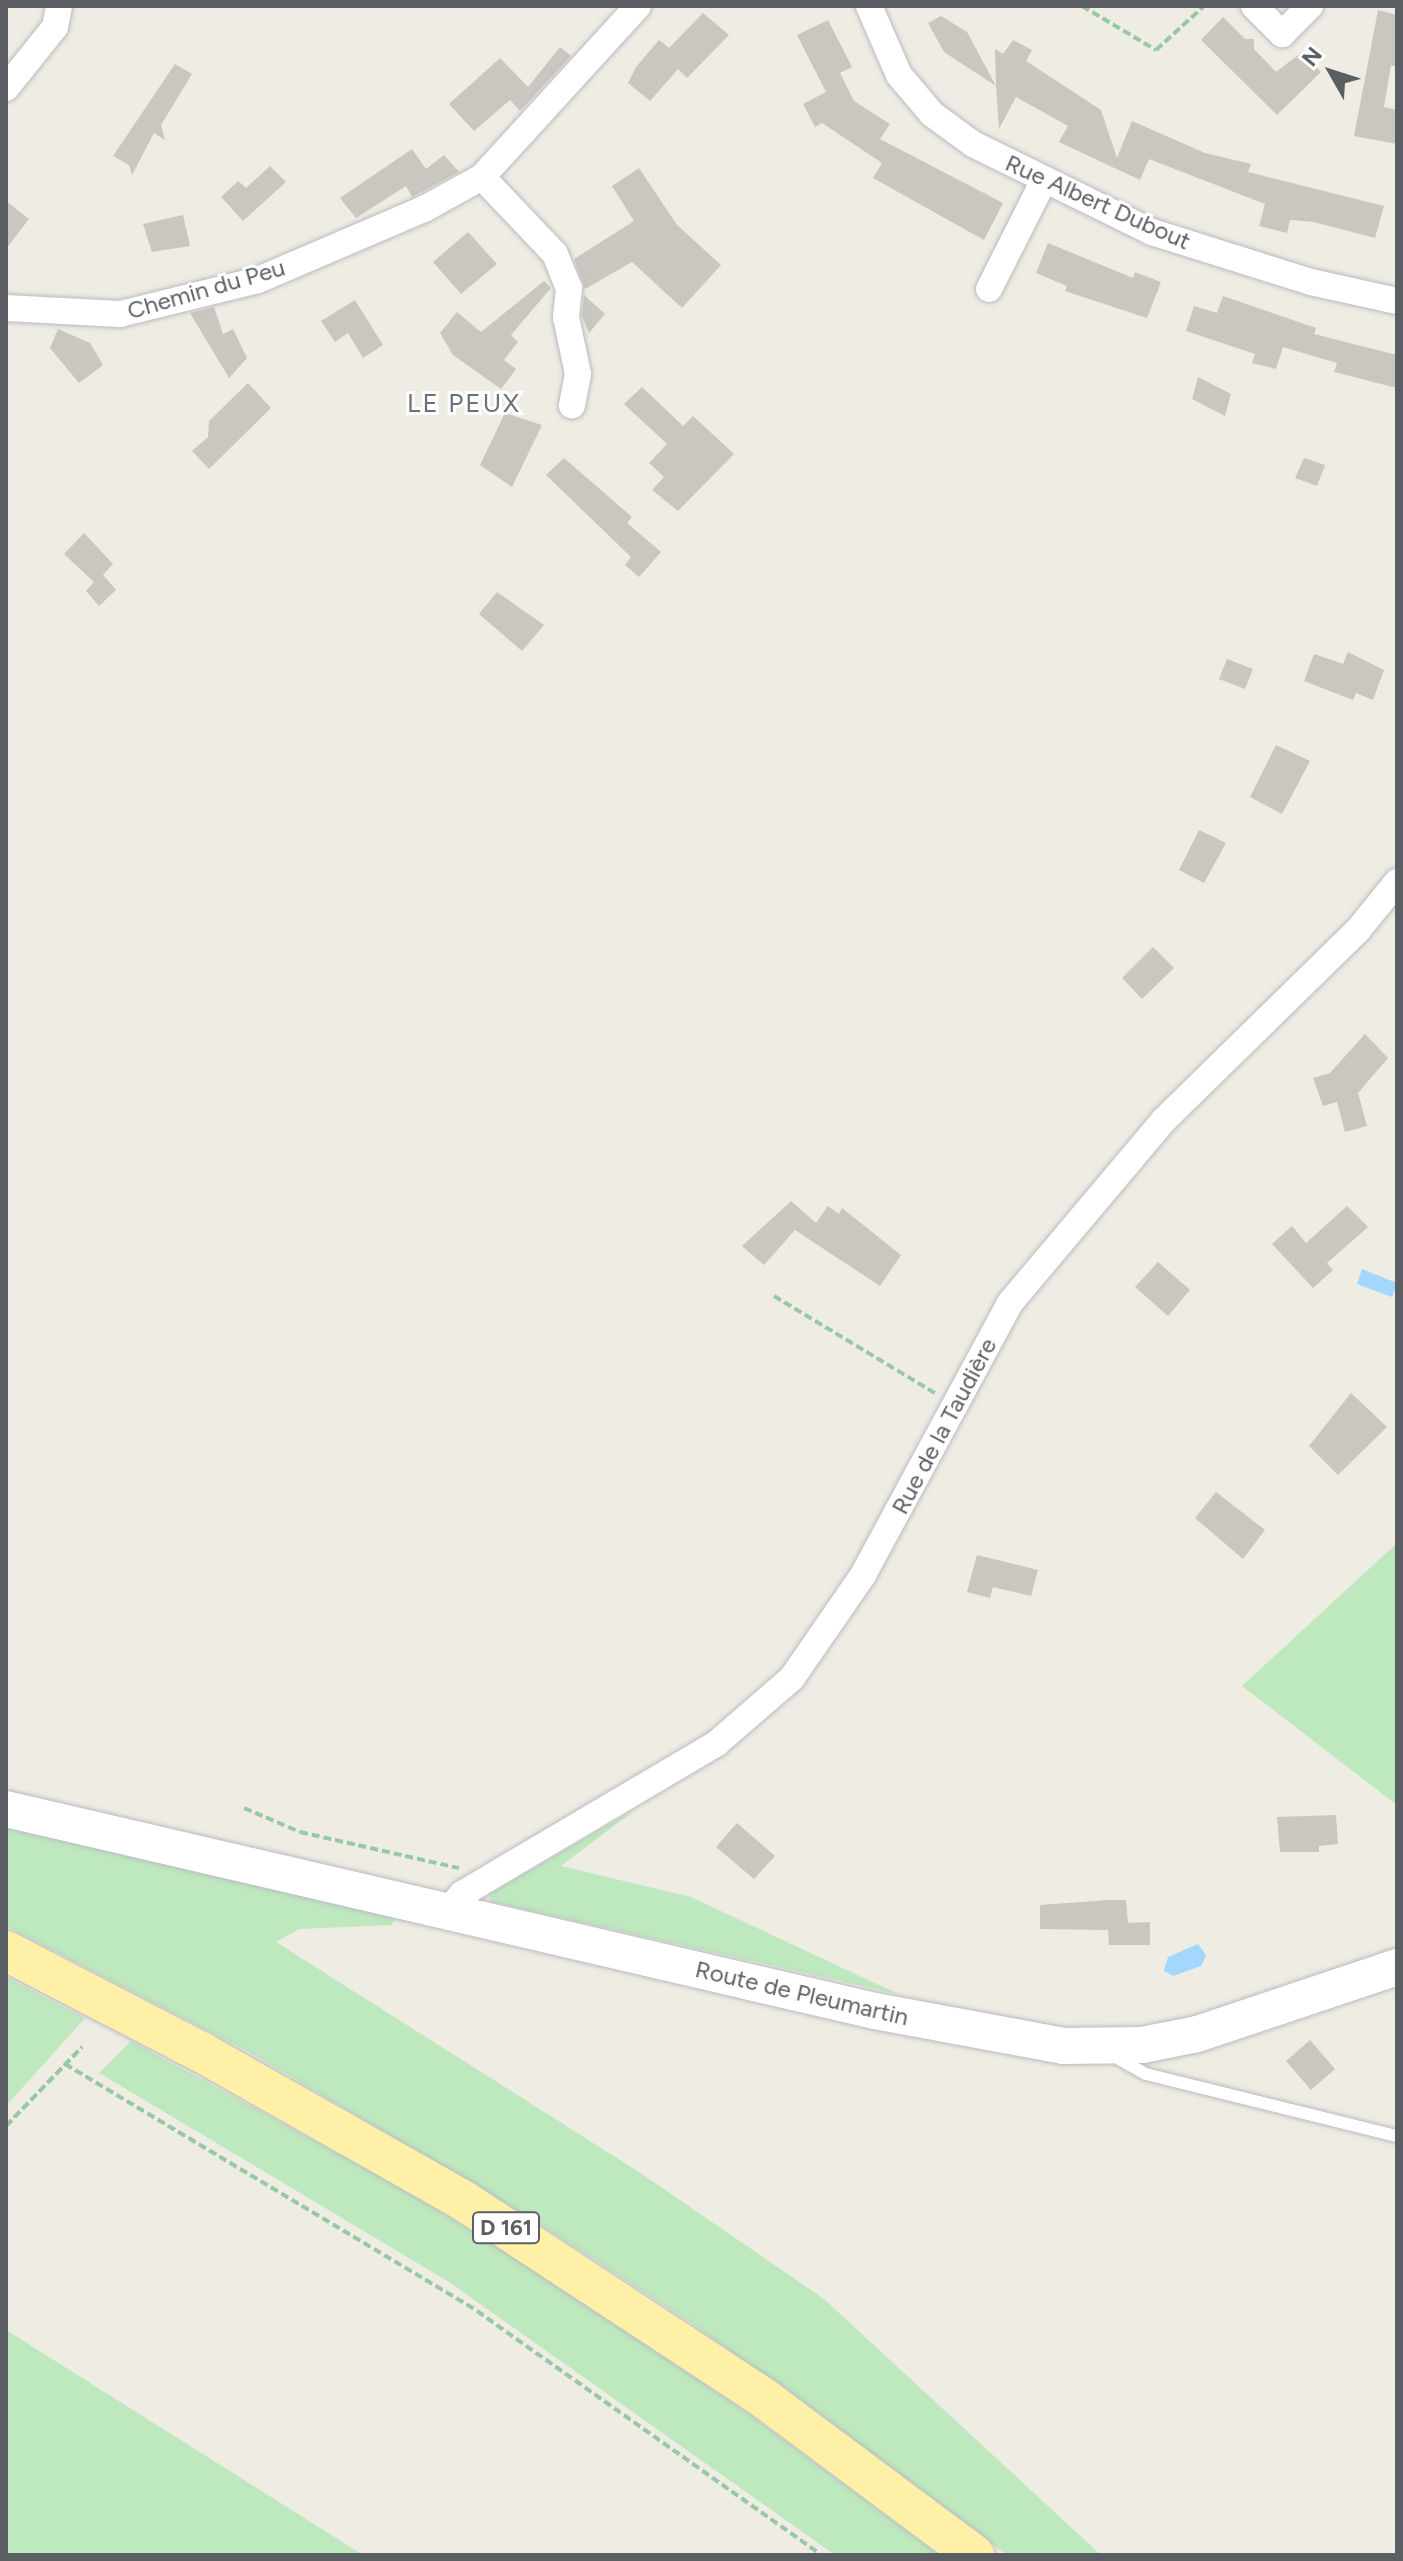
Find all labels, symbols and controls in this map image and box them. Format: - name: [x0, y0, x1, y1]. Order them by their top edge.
- north arrow: [1291, 32, 1371, 112]
- text: N: [1296, 41, 1328, 72]
- street label: Rue Albert Dubout: [1001, 148, 1195, 256]
- street label: Chemin du Peu: [124, 253, 288, 325]
- district label: LE PEUX: [407, 388, 521, 420]
- street label: Rue de la Taudière: [885, 1333, 1003, 1519]
- street label: Route de Pleumartin: [693, 1954, 911, 2032]
- road number: D 161: [472, 2210, 540, 2246]

